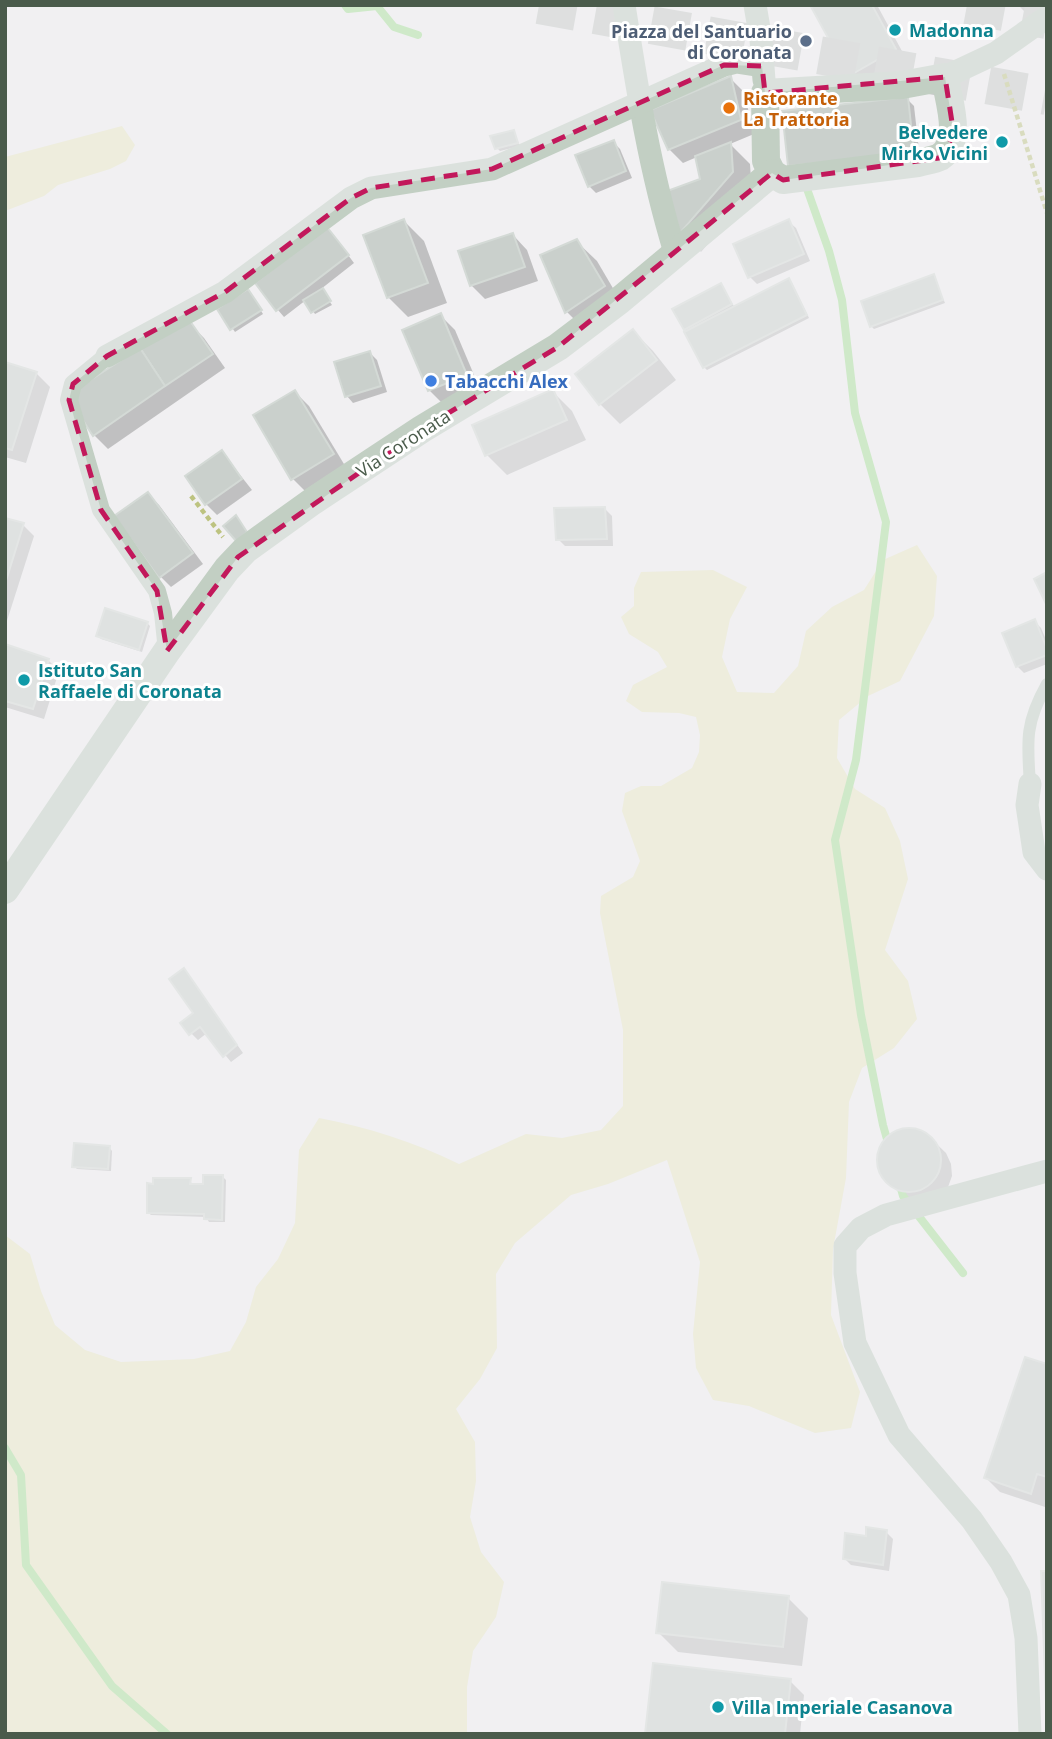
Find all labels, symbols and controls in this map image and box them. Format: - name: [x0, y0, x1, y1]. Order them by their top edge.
- place label: Madonna: [909, 18, 994, 42]
- place label: Piazza del Santuario di Coronata: [611, 19, 792, 64]
- marker: Madonna: [887, 22, 903, 38]
- marker: Piazza del Santuario di Coronata: [798, 33, 814, 49]
- place label: Ristorante La Trattoria: [743, 86, 850, 131]
- marker: Ristorante La Trattoria: [721, 100, 737, 116]
- place label: Belvedere Mirko Vicini: [881, 120, 988, 165]
- marker: Belvedere Mirko Vicini: [994, 134, 1010, 150]
- place label: Tabacchi Alex: [445, 369, 569, 393]
- marker: Tabacchi Alex: [423, 373, 439, 389]
- street label: Via Coronata: [351, 404, 455, 482]
- place label: Istituto San Raffaele di Coronata: [38, 658, 222, 703]
- marker: Istituto San Raffaele di Coronata: [16, 672, 32, 688]
- place label: Villa Imperiale Casanova: [732, 1695, 953, 1719]
- marker: Villa Imperiale Casanova: [710, 1699, 726, 1715]

